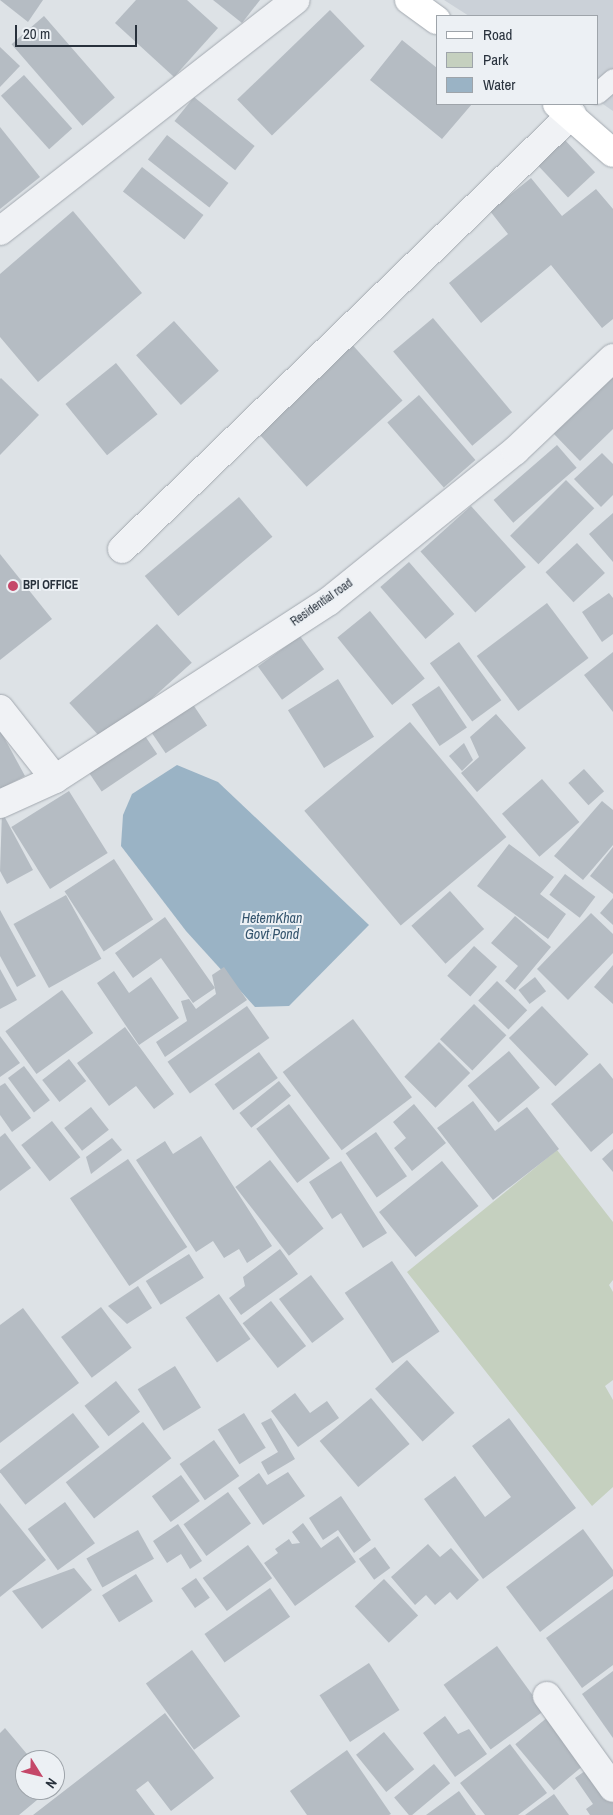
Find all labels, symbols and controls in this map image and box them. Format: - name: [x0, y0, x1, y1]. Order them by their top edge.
- scale bar: [18, 15, 140, 47]
- legend: [436, 15, 598, 105]
- text: 20 m: [23, 23, 50, 44]
- text: Road: [483, 24, 512, 45]
- text: Park: [483, 49, 508, 70]
- text: Water: [483, 74, 515, 95]
- street label: Residential road: [288, 576, 356, 630]
- place label: BPI OFFICE: [23, 579, 78, 593]
- marker: BPI OFFICE: [7, 580, 19, 592]
- water label: HetemKhan Govt Pond: [242, 910, 302, 942]
- north arrow: [15, 1750, 65, 1800]
- text: N: [42, 1775, 61, 1792]

